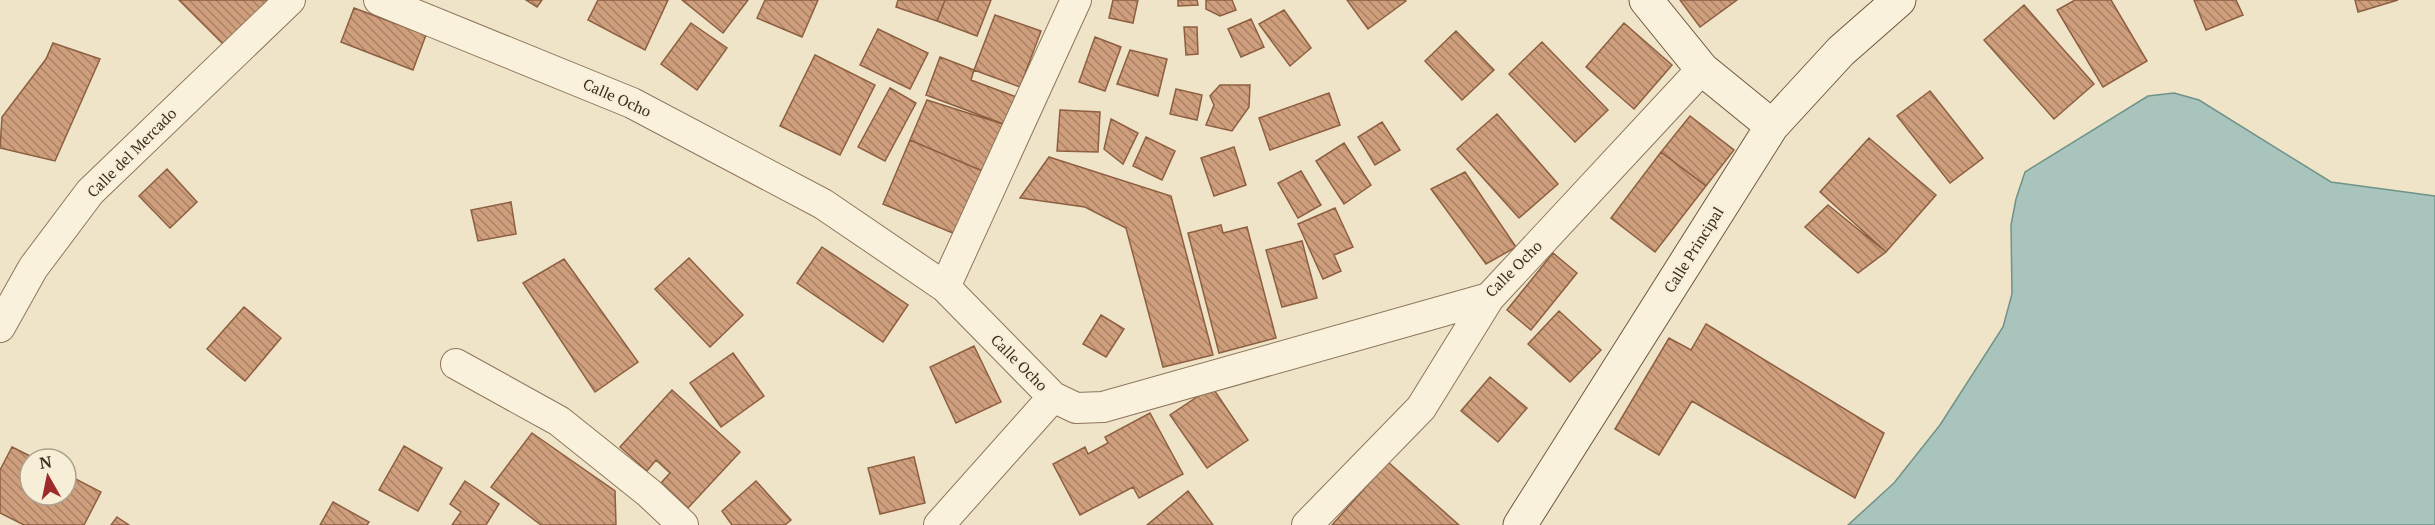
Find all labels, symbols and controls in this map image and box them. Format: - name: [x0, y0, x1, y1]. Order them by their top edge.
- street label: Calle Ocho: [580, 73, 655, 121]
- street label: Calle del Mercado: [82, 103, 180, 201]
- street label: Calle Principal: [1659, 203, 1728, 296]
- street label: Calle Ocho: [1481, 236, 1546, 301]
- street label: Calle Ocho: [987, 330, 1052, 395]
- north arrow: [18, 447, 78, 507]
- text: N: [38, 450, 53, 474]

